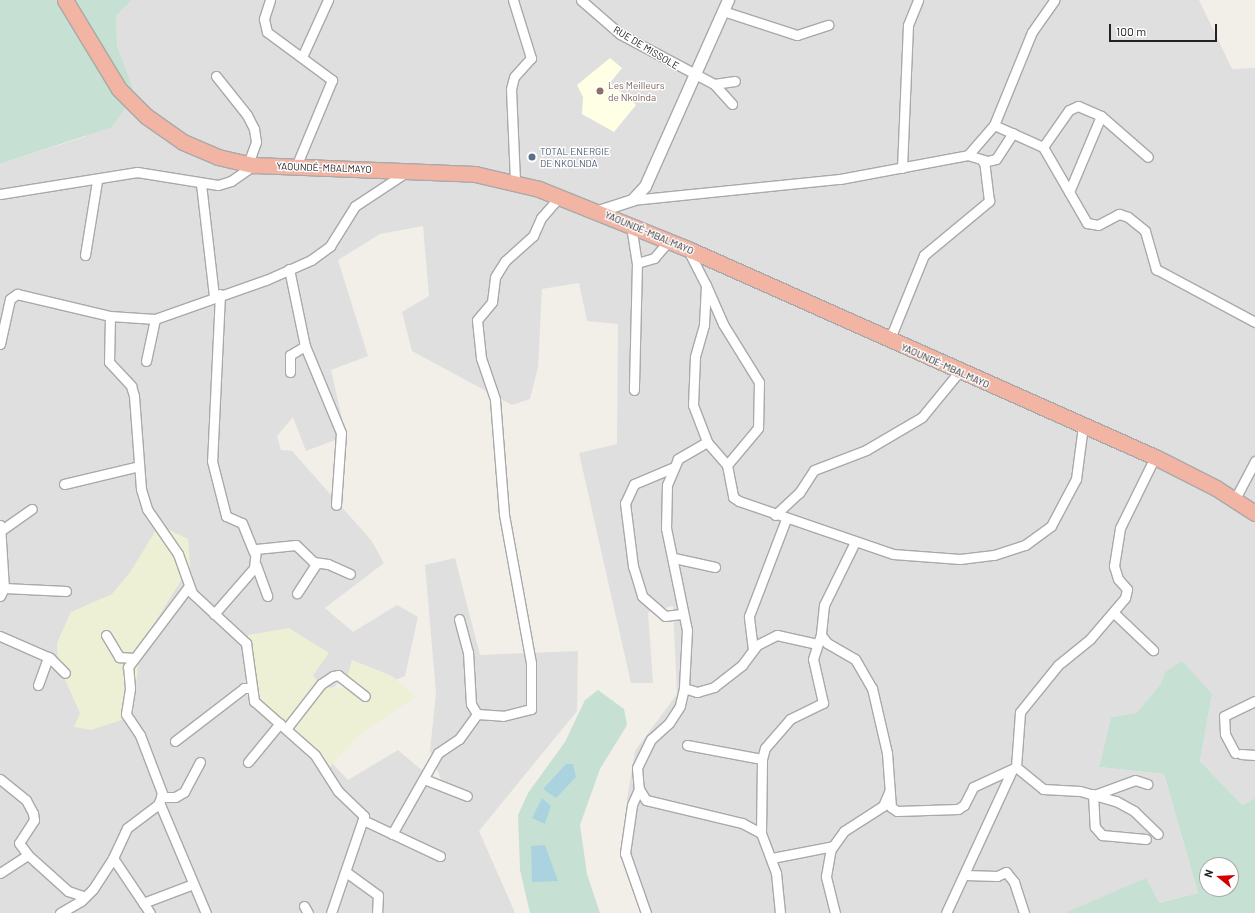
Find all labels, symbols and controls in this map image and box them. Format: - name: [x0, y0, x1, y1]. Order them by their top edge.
- scale bar: [1111, 16, 1219, 42]
- street label: RUE DE MISSOLE: [611, 24, 681, 72]
- text: 100 m: [1116, 24, 1146, 38]
- place label: Les Meilleurs de Nkolnda: [608, 79, 664, 102]
- marker: Les Meilleurs de Nkolnda: [595, 86, 605, 96]
- place label: TOTAL ENERGIE DE NKOLNDA: [540, 145, 610, 168]
- marker: TOTAL ENERGIE DE NKOLNDA: [527, 152, 537, 162]
- street label: YAOUNDÉ-MBALMAYO: [276, 160, 372, 176]
- street label: YAOUNDÉ-MBALMAYO: [603, 209, 695, 257]
- street label: YAOUNDÉ-MBALMAYO: [899, 341, 991, 391]
- north arrow: [1199, 857, 1239, 897]
- text: N: [1201, 868, 1215, 879]

